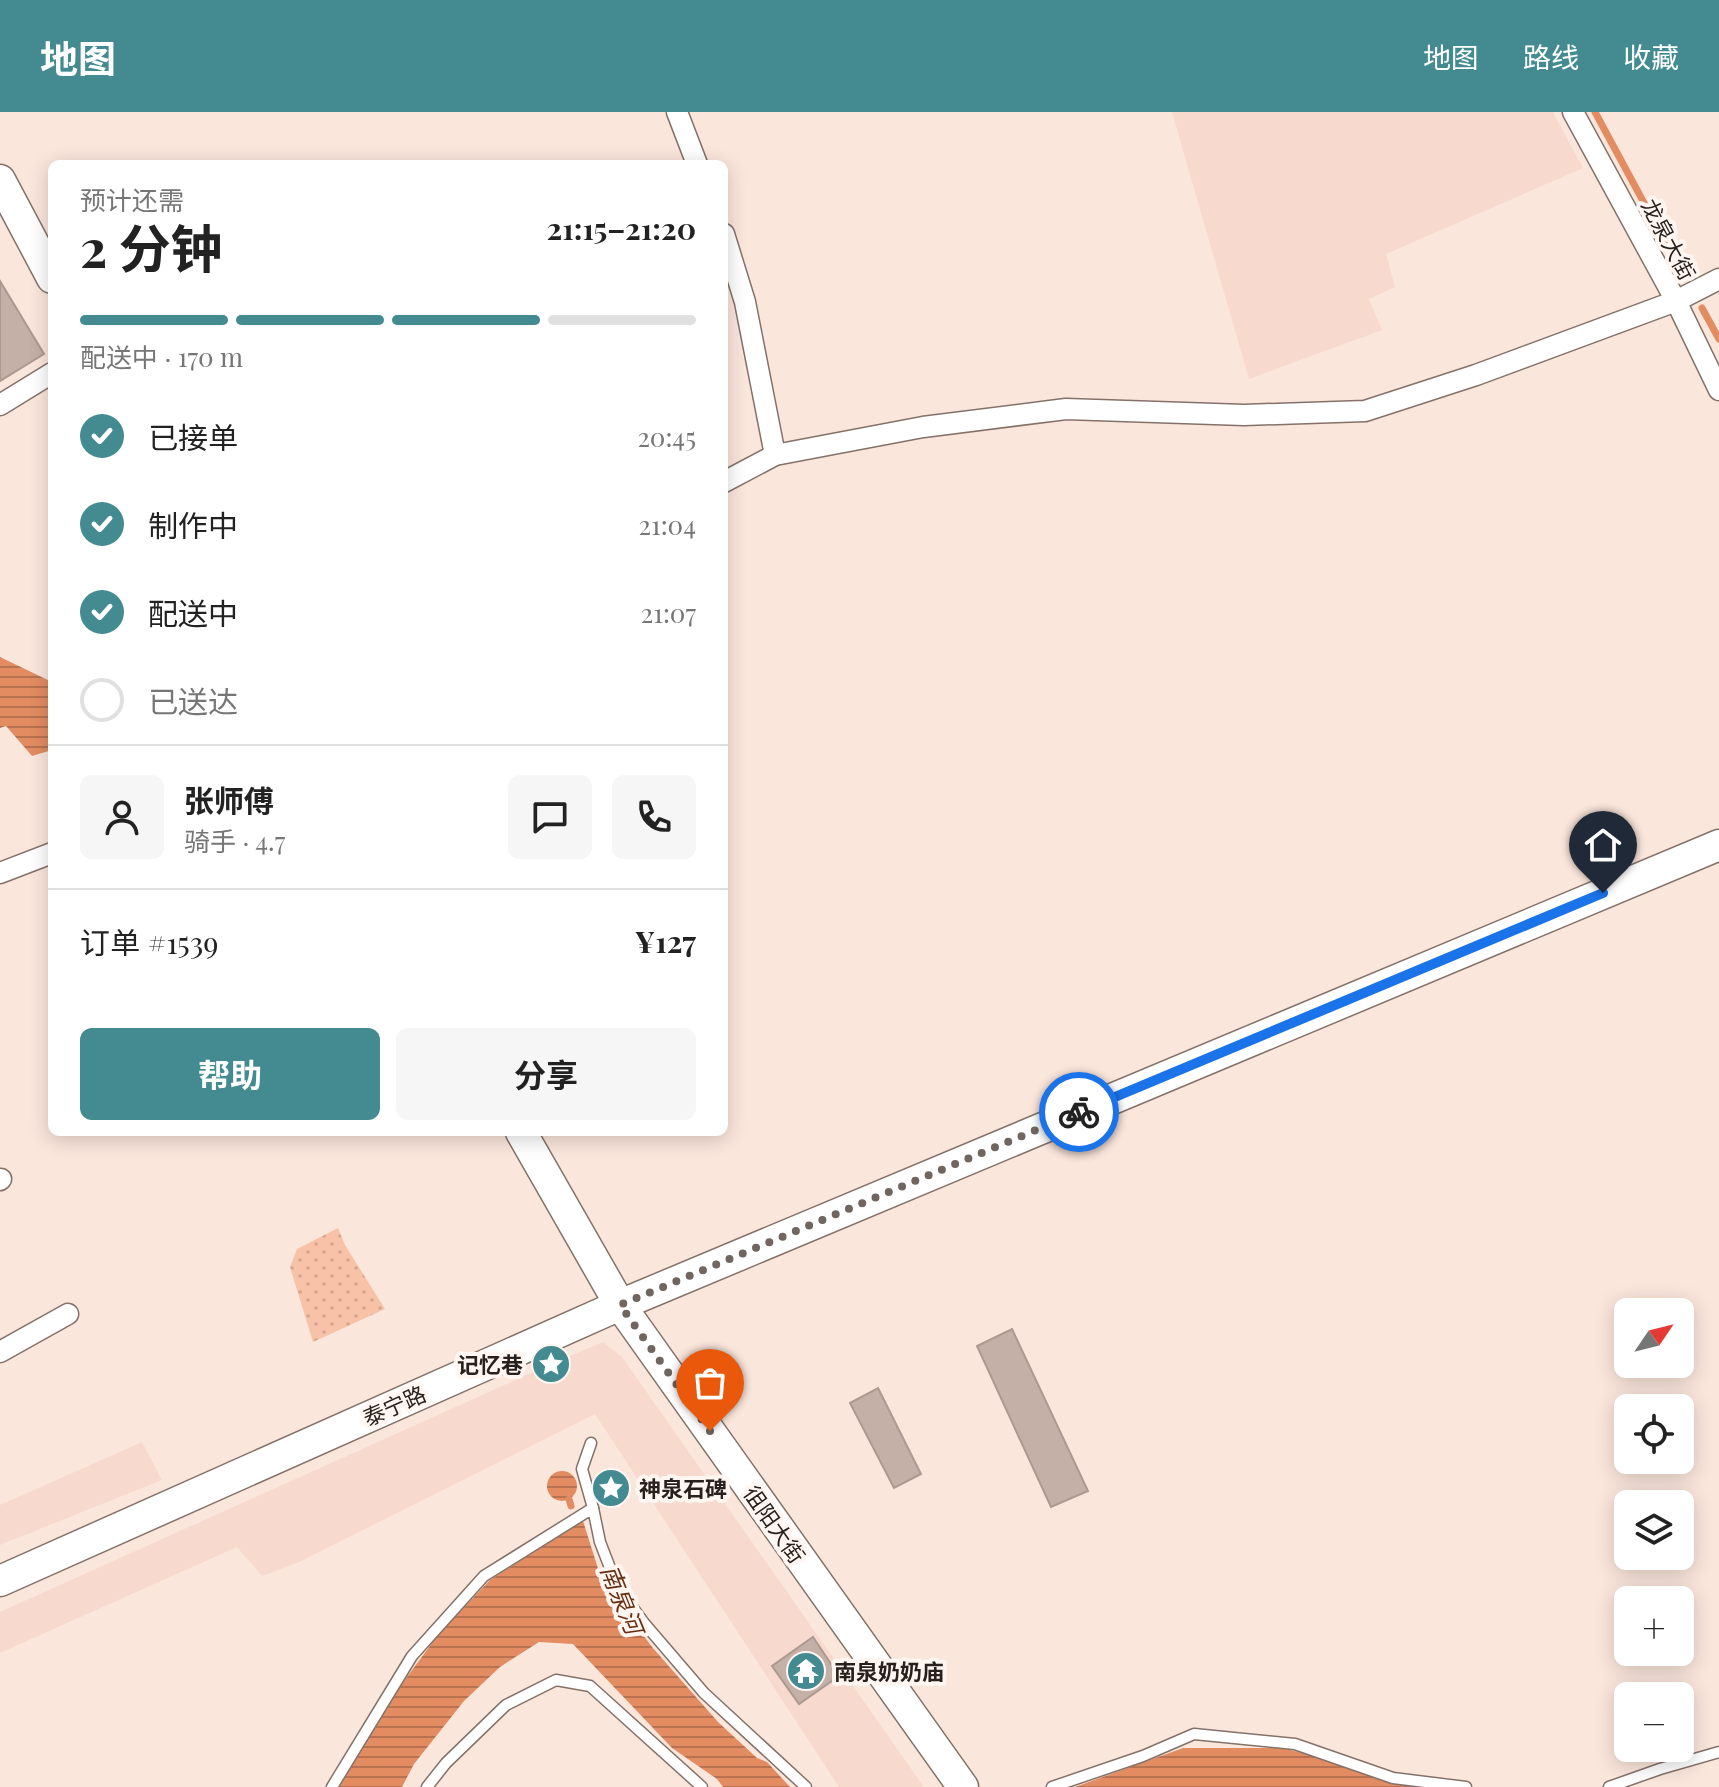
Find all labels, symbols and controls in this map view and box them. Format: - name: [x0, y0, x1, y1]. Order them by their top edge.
- text: 地图: [40, 32, 116, 83]
- text: 地图: [1423, 38, 1479, 75]
- text: 路线: [1523, 38, 1579, 75]
- text: 收藏: [1623, 38, 1679, 75]
- text: 预计还需: [80, 182, 184, 217]
- street label: 龙泉大街: [1635, 193, 1703, 285]
- text: 21:15–21:20: [547, 208, 696, 248]
- text: 2 分钟: [80, 212, 223, 281]
- text: 配送中 · 170 m: [80, 339, 243, 374]
- icon: check: [80, 414, 124, 458]
- text: 已接单: [148, 417, 238, 457]
- text: 20:45: [637, 419, 696, 454]
- icon: check: [80, 502, 124, 546]
- text: 制作中: [148, 505, 238, 545]
- text: 21:04: [639, 507, 696, 542]
- icon: check: [80, 590, 124, 634]
- text: 配送中: [148, 593, 238, 633]
- text: 21:07: [641, 595, 696, 630]
- text: 已送达: [148, 681, 238, 721]
- button: person: [80, 775, 164, 859]
- button: chat: [508, 775, 592, 859]
- button: phone: [612, 775, 696, 859]
- text: 张师傅: [184, 780, 274, 820]
- pin: [1569, 811, 1637, 893]
- text: 骑手 · 4.7: [184, 823, 285, 858]
- icon: home: [1581, 823, 1625, 867]
- text: ¥127: [635, 921, 696, 961]
- text: 订单 #1539: [80, 922, 219, 962]
- button: 帮助: [80, 1028, 380, 1120]
- button: 分享: [396, 1028, 696, 1120]
- courier: [1039, 1072, 1119, 1152]
- icon: bike: [1057, 1090, 1101, 1134]
- north arrow: [1614, 1298, 1694, 1378]
- map controls: [1614, 1298, 1694, 1762]
- place icon: 记忆巷: [530, 1343, 572, 1385]
- place label: 记忆巷: [457, 1349, 523, 1379]
- pin: [676, 1349, 744, 1431]
- icon: bag: [688, 1361, 732, 1405]
- street label: 泰宁路: [358, 1378, 430, 1432]
- button: locate: [1614, 1394, 1694, 1474]
- place icon: 神泉石碑: [590, 1467, 632, 1509]
- place label: 神泉石碑: [639, 1473, 727, 1503]
- street label: 徂阳大街: [737, 1479, 813, 1569]
- button: layers: [1614, 1490, 1694, 1570]
- water label: 南泉河: [595, 1560, 653, 1642]
- button: +: [1614, 1586, 1694, 1666]
- temple icon: 南泉奶奶庙: [785, 1650, 827, 1692]
- place label: 南泉奶奶庙: [834, 1656, 944, 1686]
- button: −: [1614, 1682, 1694, 1762]

